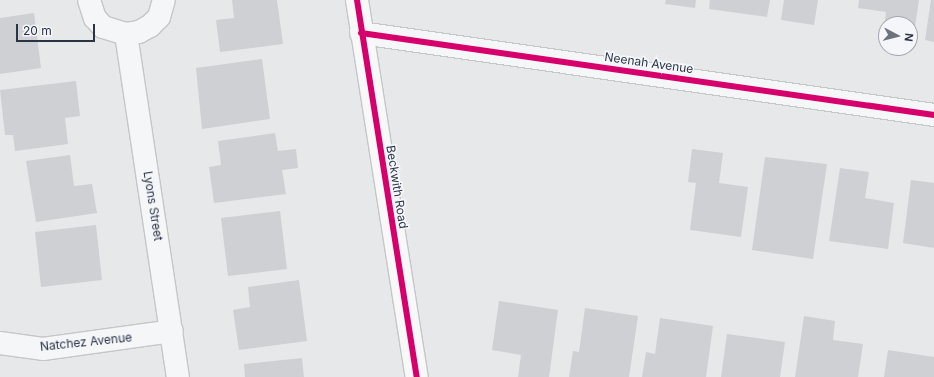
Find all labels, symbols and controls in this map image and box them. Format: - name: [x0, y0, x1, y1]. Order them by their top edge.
- scale bar: [18, 16, 97, 42]
- north arrow: [878, 16, 918, 56]
- text: 20 m: [23, 23, 52, 38]
- text: N: [901, 32, 916, 42]
- street label: Neenah Avenue: [604, 50, 694, 76]
- street label: Beckwith Road: [383, 144, 411, 230]
- street label: Lyons Street: [140, 170, 166, 242]
- street label: Natchez Avenue: [39, 330, 133, 354]

